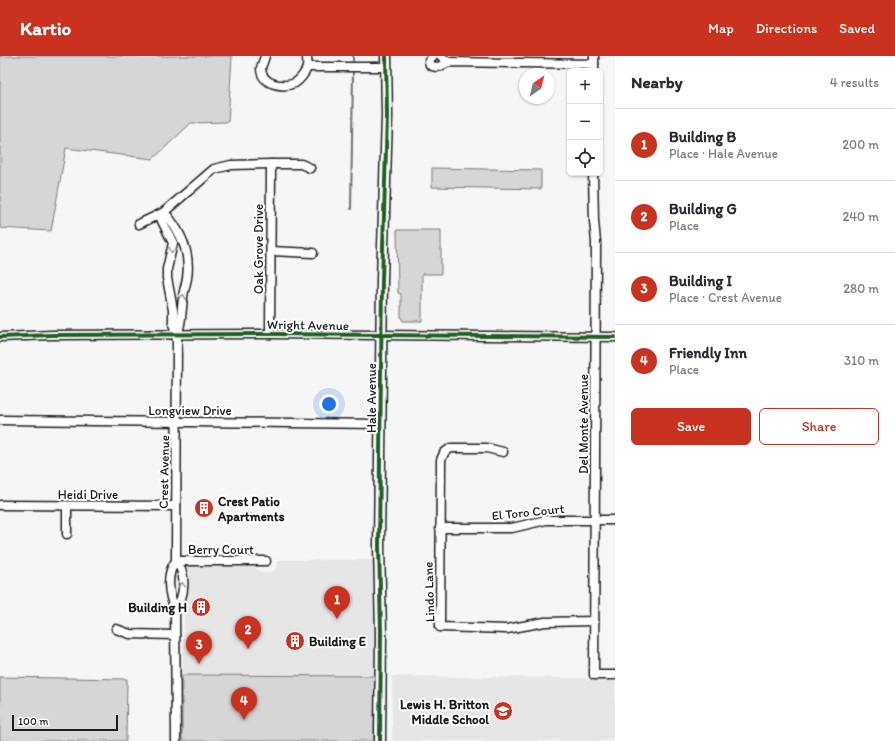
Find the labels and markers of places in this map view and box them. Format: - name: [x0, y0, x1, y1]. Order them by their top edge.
- place label: Crest Patio Apartments: [217, 494, 285, 525]
- building icon: Crest Patio Apartments: [193, 497, 215, 519]
- pin: 1: [324, 586, 350, 619]
- building icon: Building H: [190, 596, 212, 618]
- place label: Building H: [128, 600, 187, 616]
- pin: 2: [235, 616, 261, 649]
- building icon: Building E: [284, 630, 306, 652]
- pin: 3: [186, 631, 212, 664]
- place label: Building E: [309, 634, 367, 650]
- pin: 4: [231, 687, 257, 720]
- place label: Lewis H. Britton Middle School: [400, 697, 490, 727]
- school or university icon: Lewis H. Britton Middle School: [492, 700, 514, 722]

